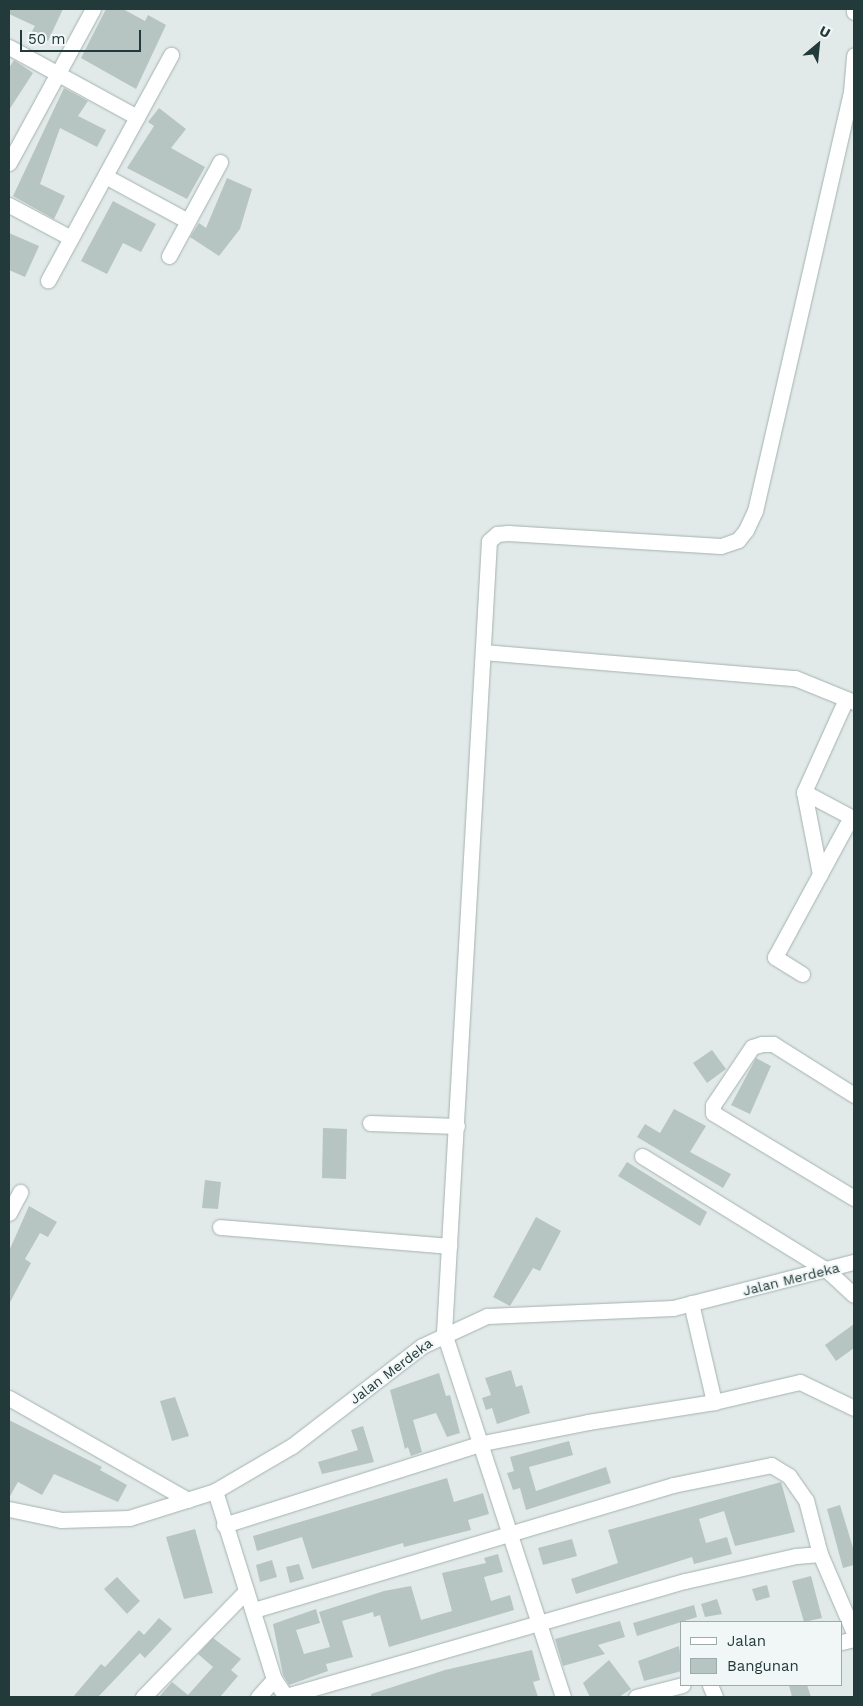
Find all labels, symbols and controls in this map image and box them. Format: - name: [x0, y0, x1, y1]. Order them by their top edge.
- scale bar: [22, 20, 144, 52]
- north arrow: [793, 20, 843, 70]
- text: U: [817, 22, 833, 41]
- text: 50 m: [28, 30, 65, 48]
- street label: Jalan Merdeka: [741, 1259, 841, 1299]
- street label: Jalan Merdeka: [346, 1334, 436, 1408]
- legend: [680, 1621, 843, 1686]
- text: Jalan: [727, 1632, 766, 1650]
- text: Bangunan: [727, 1657, 799, 1675]

